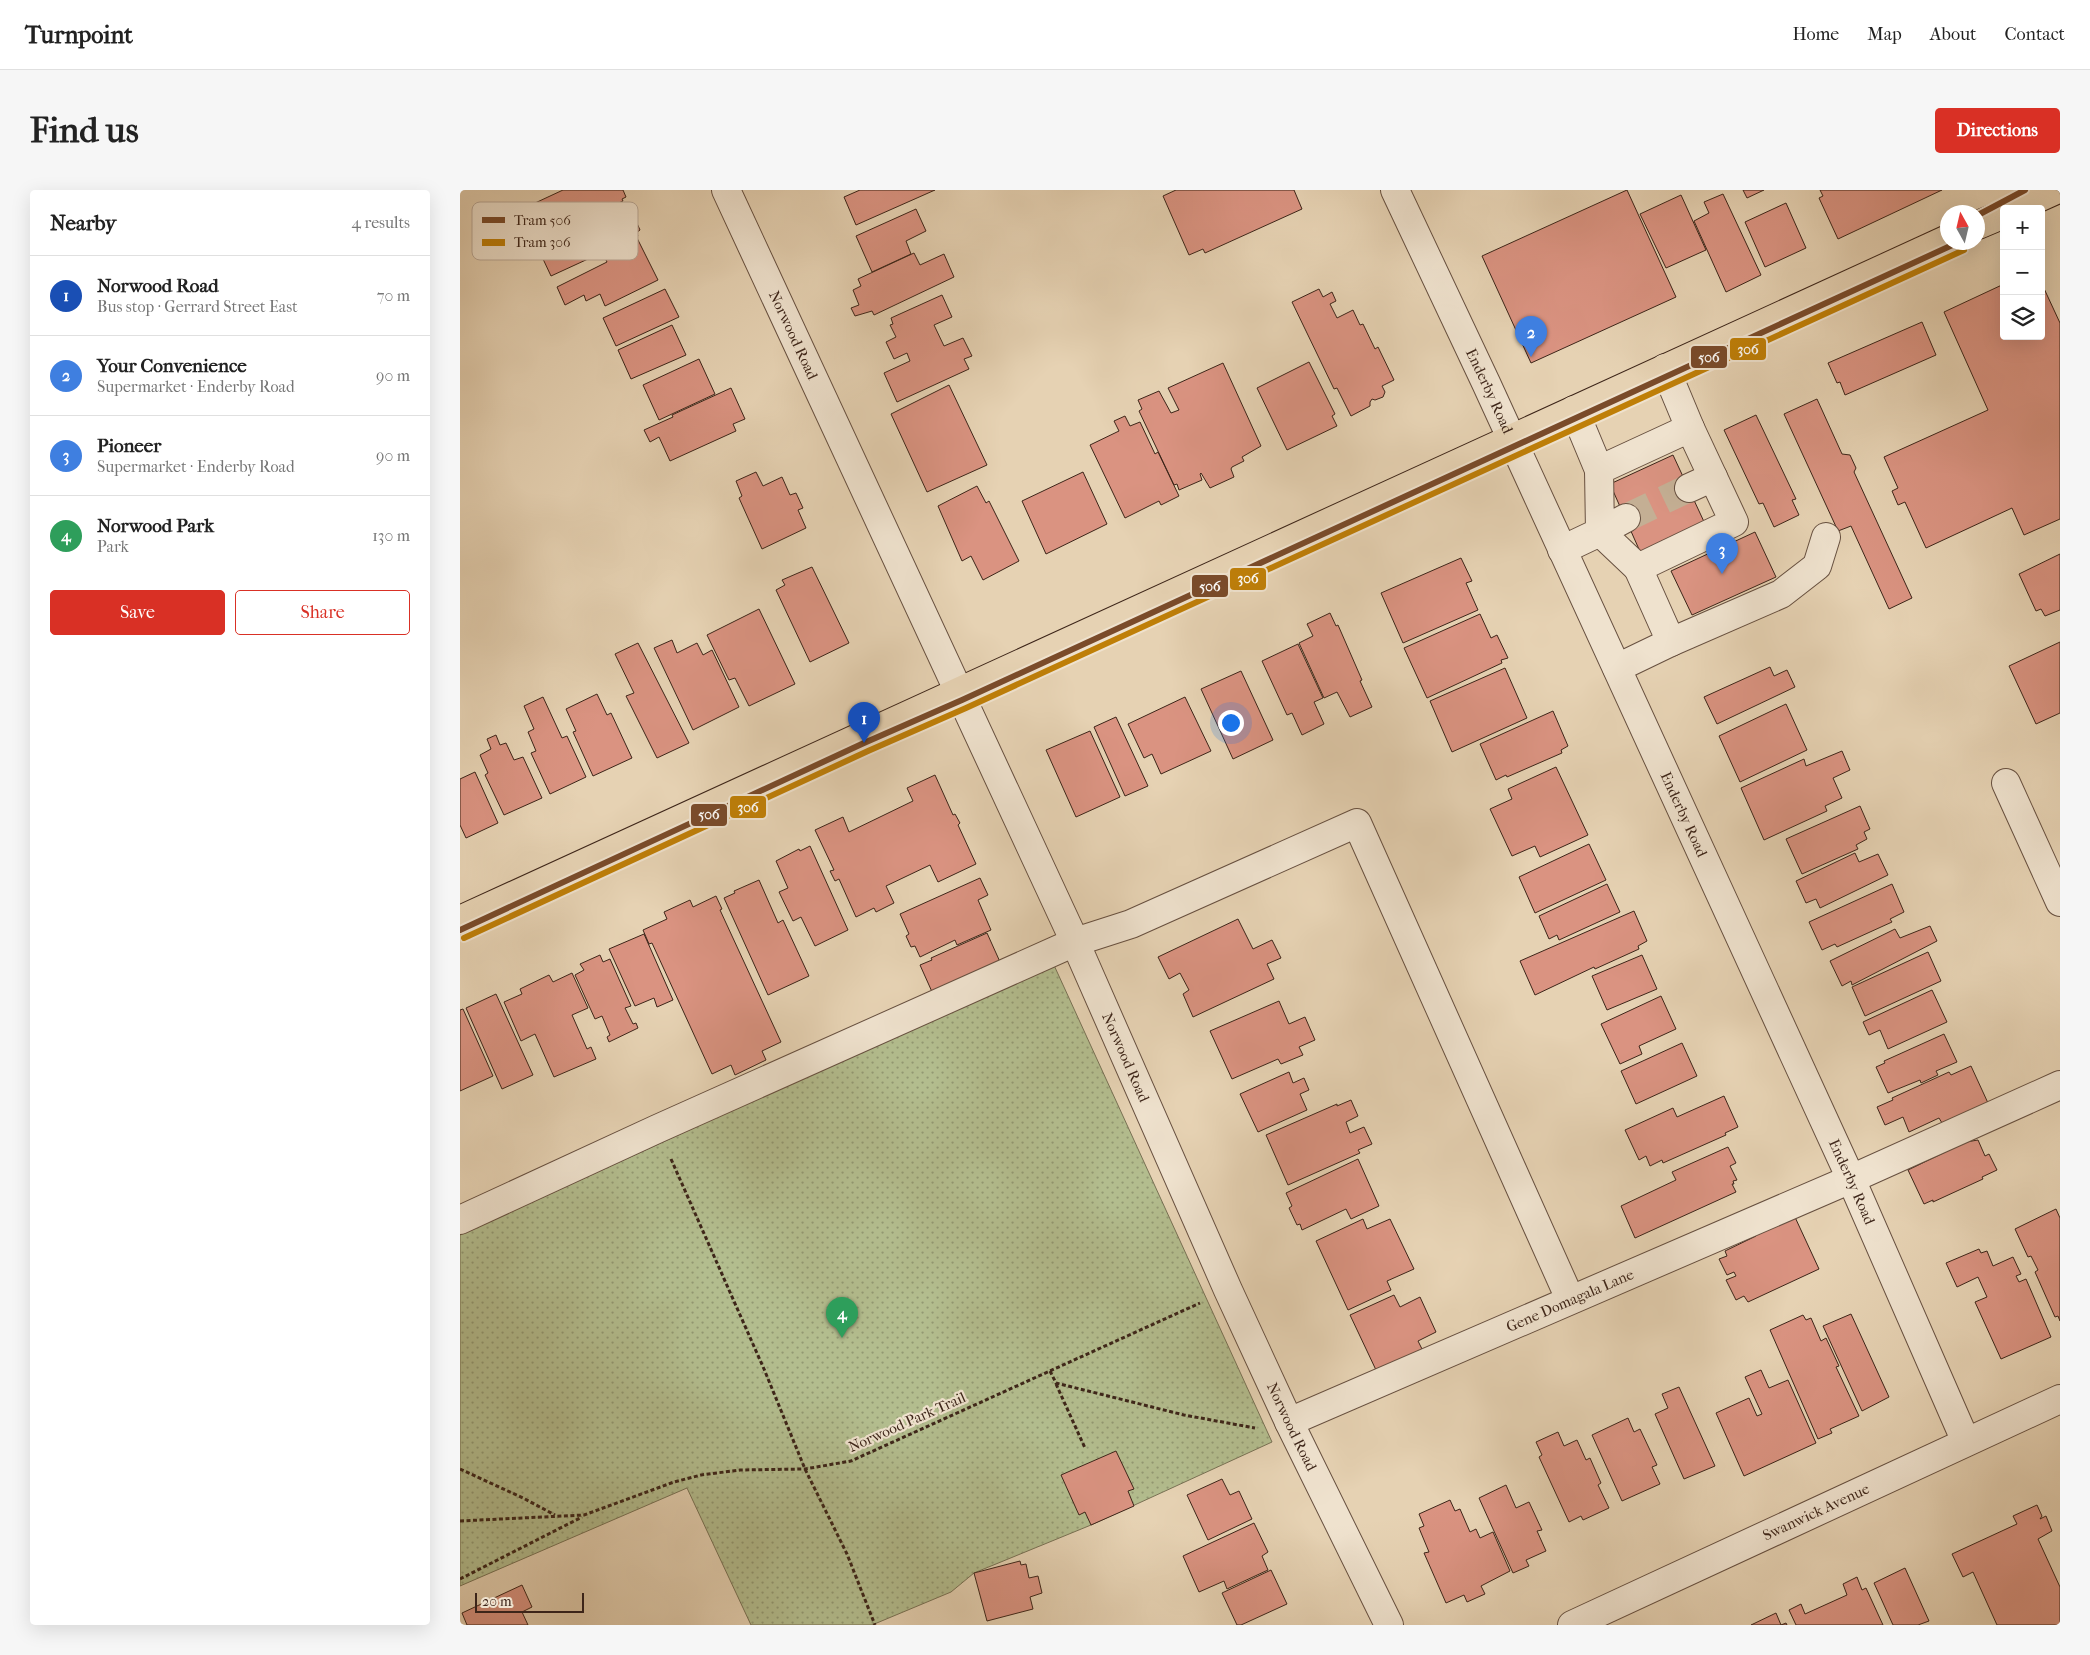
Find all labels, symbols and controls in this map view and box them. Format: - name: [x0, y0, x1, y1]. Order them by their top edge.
- text: Turnpoint: [25, 21, 133, 49]
- text: Home: [1792, 24, 1839, 45]
- text: Map: [1867, 24, 1902, 45]
- text: About: [1930, 24, 1976, 45]
- text: Contact: [2004, 24, 2065, 45]
- button: Directions: [1935, 108, 2060, 153]
- text: Find us: [30, 110, 139, 151]
- legend: [472, 202, 638, 260]
- north arrow: [1940, 205, 1985, 250]
- map controls: [2000, 205, 2045, 340]
- button: +: [2000, 205, 2045, 250]
- text: Nearby: [50, 211, 116, 235]
- text: Tram 506: [514, 212, 571, 229]
- text: 4 results: [352, 213, 410, 232]
- text: Tram 306: [514, 234, 571, 251]
- button: −: [2000, 250, 2045, 295]
- text: Norwood Road: [97, 275, 219, 297]
- text: 1: [63, 286, 69, 305]
- text: 70 m: [377, 286, 410, 305]
- street label: Norwood Road: [765, 288, 822, 383]
- button: layers: [2000, 295, 2045, 340]
- text: Bus stop · Gerrard Street East: [97, 297, 298, 316]
- pin: 2: [1515, 316, 1547, 357]
- line badge: 306: [1729, 337, 1767, 361]
- text: 306: [1737, 341, 1759, 358]
- street label: Enderby Road: [1462, 345, 1517, 437]
- line badge: 506: [1690, 345, 1728, 369]
- text: 506: [1698, 349, 1720, 366]
- text: Your Convenience: [97, 355, 247, 377]
- text: 2: [62, 366, 70, 385]
- text: 90 m: [376, 366, 410, 385]
- text: Supermarket · Enderby Road: [97, 377, 295, 396]
- text: Pioneer: [97, 435, 161, 457]
- text: 3: [63, 446, 69, 465]
- text: 90 m: [376, 446, 410, 465]
- text: Supermarket · Enderby Road: [97, 457, 295, 476]
- text: Norwood Park: [97, 515, 214, 537]
- text: 4: [61, 526, 71, 545]
- text: 130 m: [372, 526, 410, 545]
- pin: 3: [1706, 533, 1738, 574]
- text: Park: [97, 537, 129, 556]
- line badge: 306: [1229, 567, 1267, 591]
- text: 306: [1237, 570, 1259, 587]
- line badge: 506: [1191, 574, 1229, 598]
- text: 506: [1199, 578, 1221, 595]
- button: Save: [50, 590, 225, 635]
- button: Share: [235, 590, 410, 635]
- pin: 1: [848, 702, 880, 743]
- your location: [1218, 710, 1244, 736]
- street label: Enderby Road: [1657, 769, 1711, 861]
- line badge: 306: [729, 795, 767, 819]
- text: 306: [737, 799, 759, 816]
- line badge: 506: [690, 803, 728, 827]
- text: 506: [698, 806, 720, 823]
- street label: Norwood Road: [1098, 1010, 1154, 1106]
- street label: Enderby Road: [1825, 1136, 1879, 1228]
- street label: Gene Domagala Lane: [1503, 1265, 1637, 1336]
- pin: 4: [826, 1297, 858, 1338]
- street label: Norwood Road: [1263, 1380, 1321, 1475]
- street label: Norwood Park Trail: [846, 1388, 968, 1456]
- street label: Swanwick Avenue: [1760, 1479, 1873, 1544]
- scale bar: [475, 1590, 584, 1613]
- text: 20 m: [482, 1593, 512, 1610]

